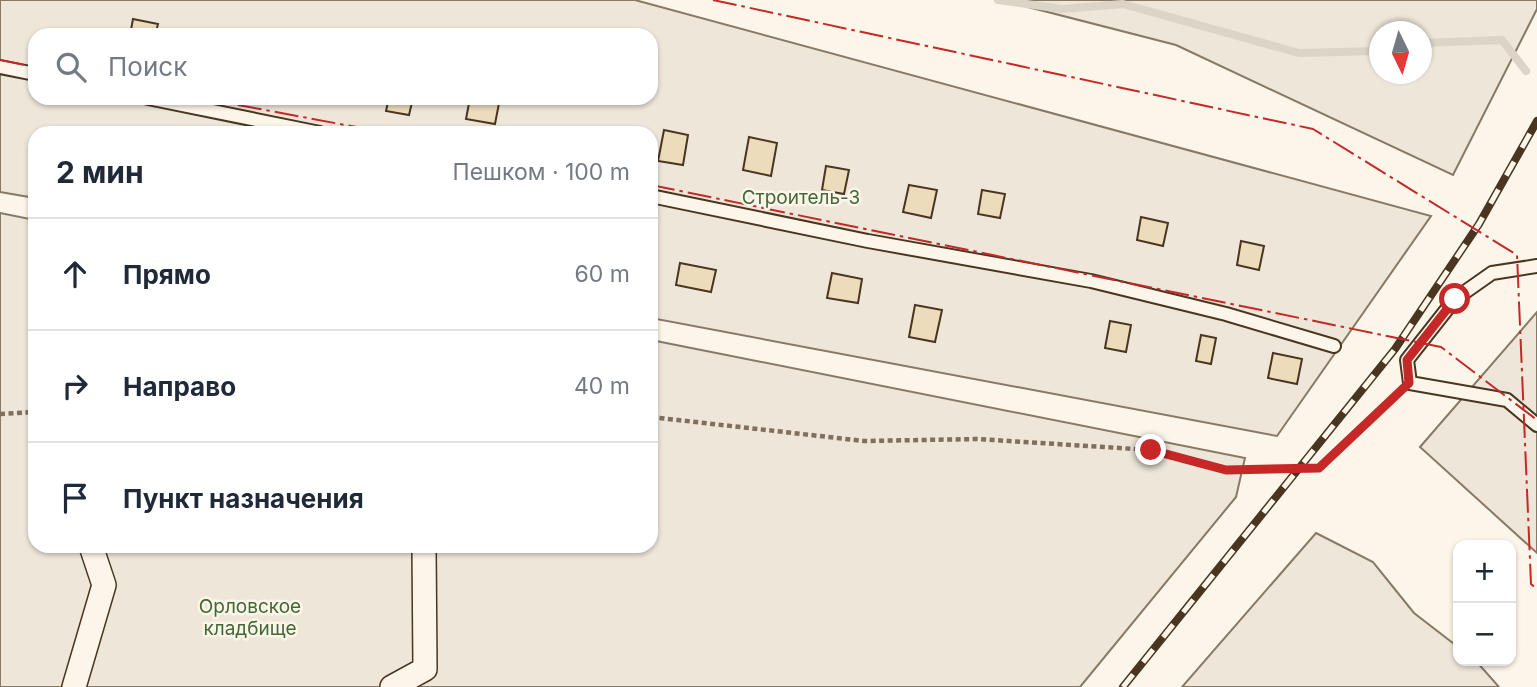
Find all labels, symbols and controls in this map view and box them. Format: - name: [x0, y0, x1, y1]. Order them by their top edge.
- north arrow: [1369, 21, 1432, 84]
- search box: [28, 28, 658, 105]
- icon: search: [52, 48, 90, 86]
- text: Поиск: [108, 51, 187, 82]
- text: 2 мин: [56, 154, 144, 190]
- text: Пешком · 100 m: [453, 158, 630, 186]
- park label: Строитель-3: [742, 186, 860, 209]
- icon: ahead: [56, 255, 94, 293]
- text: Прямо: [123, 259, 211, 290]
- text: 60 m: [575, 260, 630, 288]
- route start: [1439, 283, 1470, 314]
- icon: right: [56, 367, 94, 405]
- text: Направо: [123, 371, 236, 402]
- text: 40 m: [574, 372, 630, 400]
- route end: [1135, 434, 1166, 465]
- icon: arrive: [56, 479, 94, 517]
- text: Пункт назначения: [123, 483, 364, 514]
- map controls: [1453, 540, 1516, 666]
- button: +: [1453, 540, 1516, 603]
- park label: Орловское кладбище: [199, 595, 301, 640]
- button: −: [1453, 603, 1516, 666]

